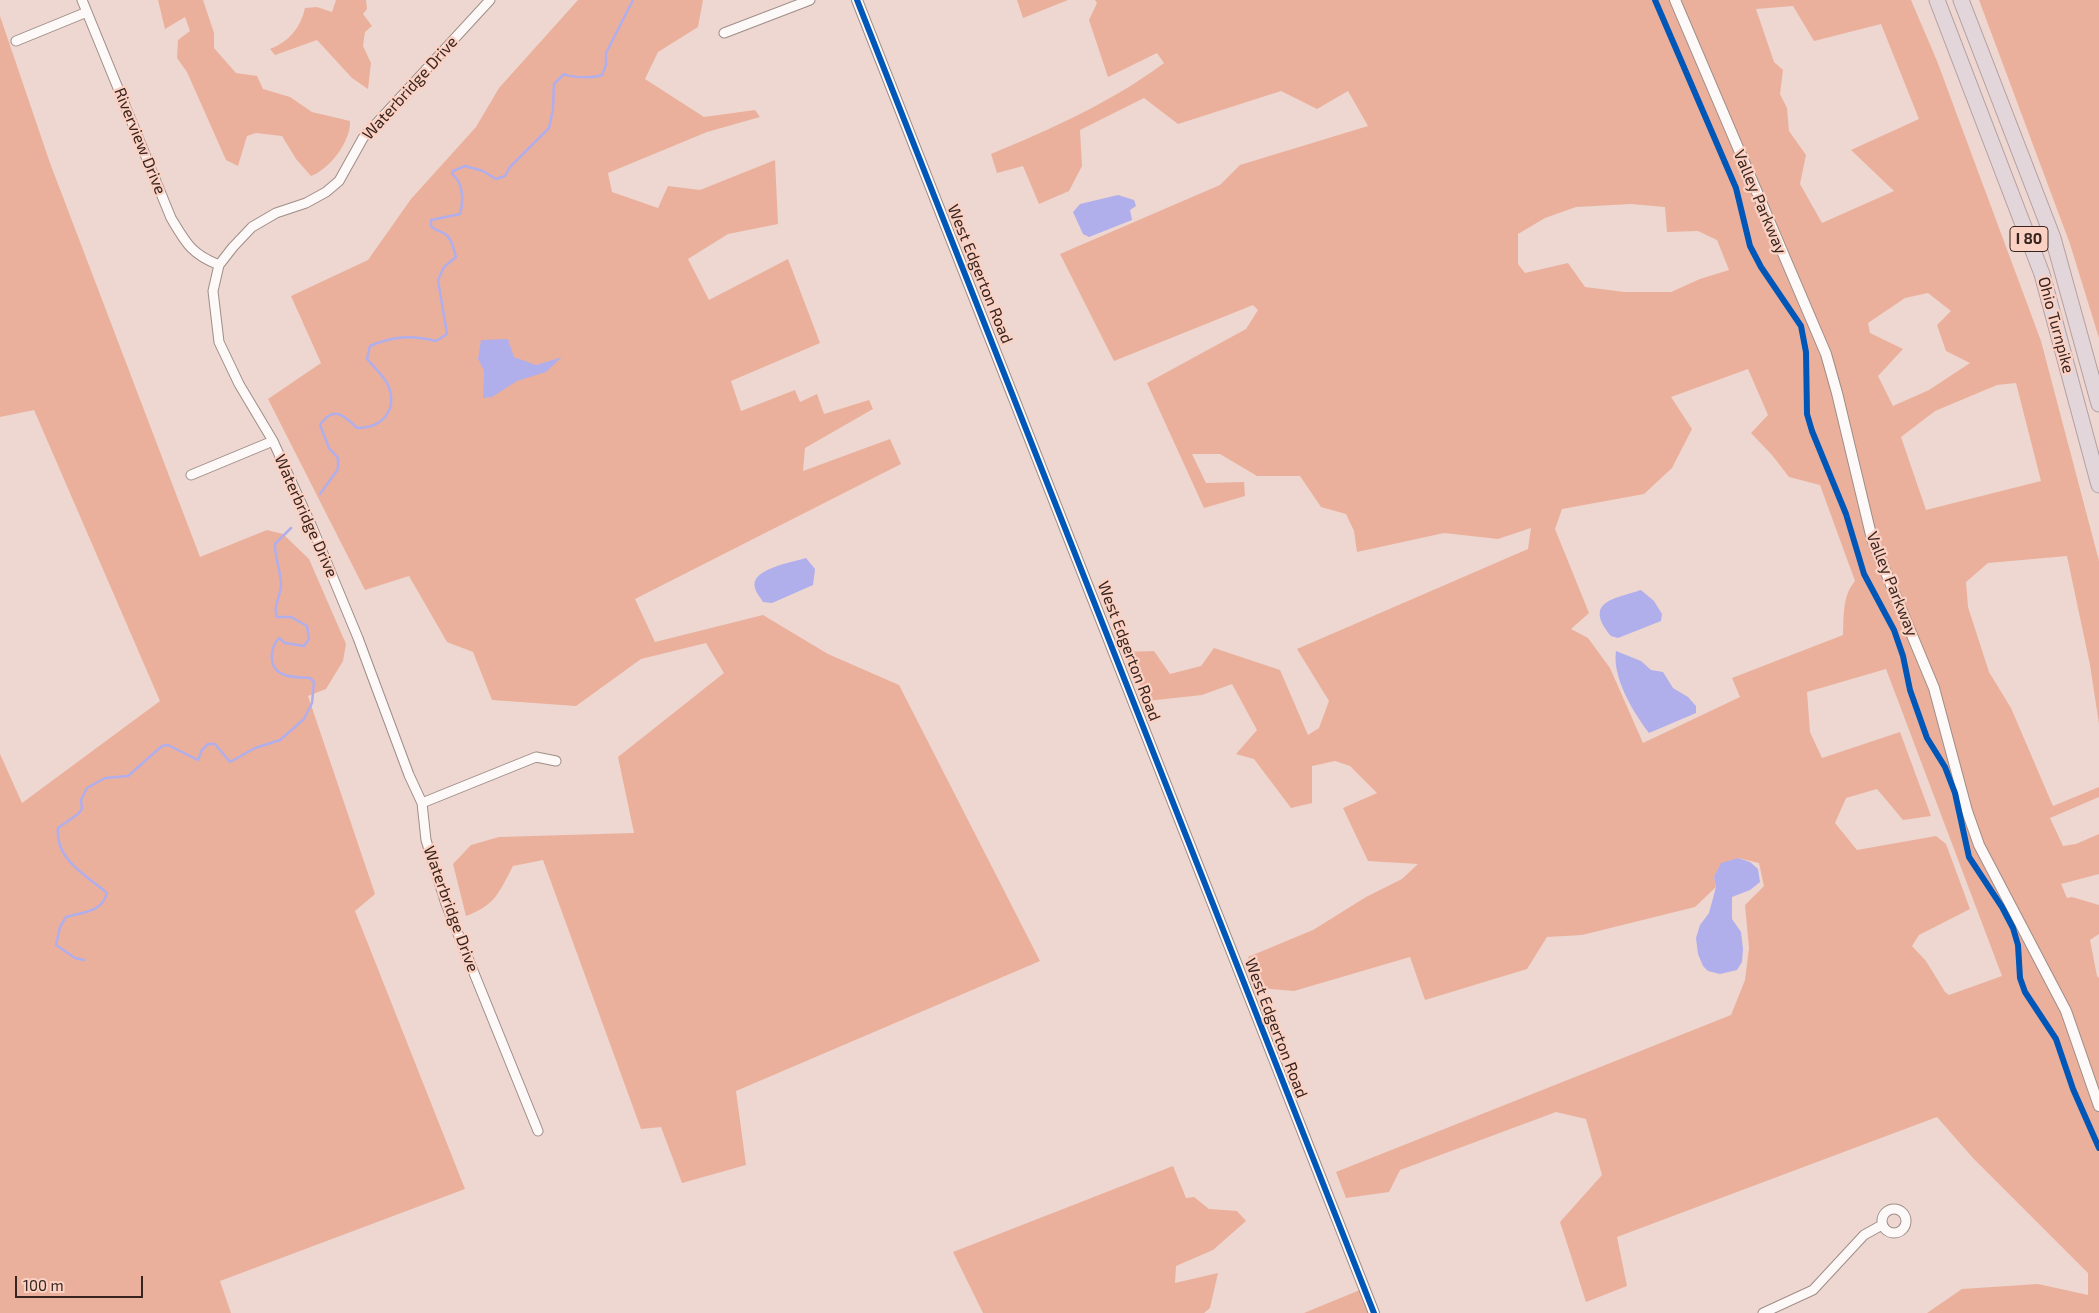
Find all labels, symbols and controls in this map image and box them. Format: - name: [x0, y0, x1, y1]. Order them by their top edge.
- street label: Waterbridge Drive: [359, 32, 461, 144]
- street label: Riverview Drive: [110, 85, 170, 197]
- street label: Valley Parkway: [1729, 147, 1791, 257]
- street label: West Edgerton Road: [943, 202, 1017, 346]
- road number: I 80: [2010, 226, 2048, 252]
- street label: Ohio Turnpike: [2034, 275, 2078, 375]
- street label: Waterbridge Drive: [270, 452, 342, 580]
- street label: Valley Parkway: [1862, 529, 1922, 639]
- street label: West Edgerton Road: [1093, 578, 1165, 724]
- street label: Waterbridge Drive: [419, 843, 483, 975]
- street label: West Edgerton Road: [1240, 955, 1312, 1101]
- scale bar: [18, 1266, 145, 1298]
- text: 100 m: [23, 1276, 64, 1294]

